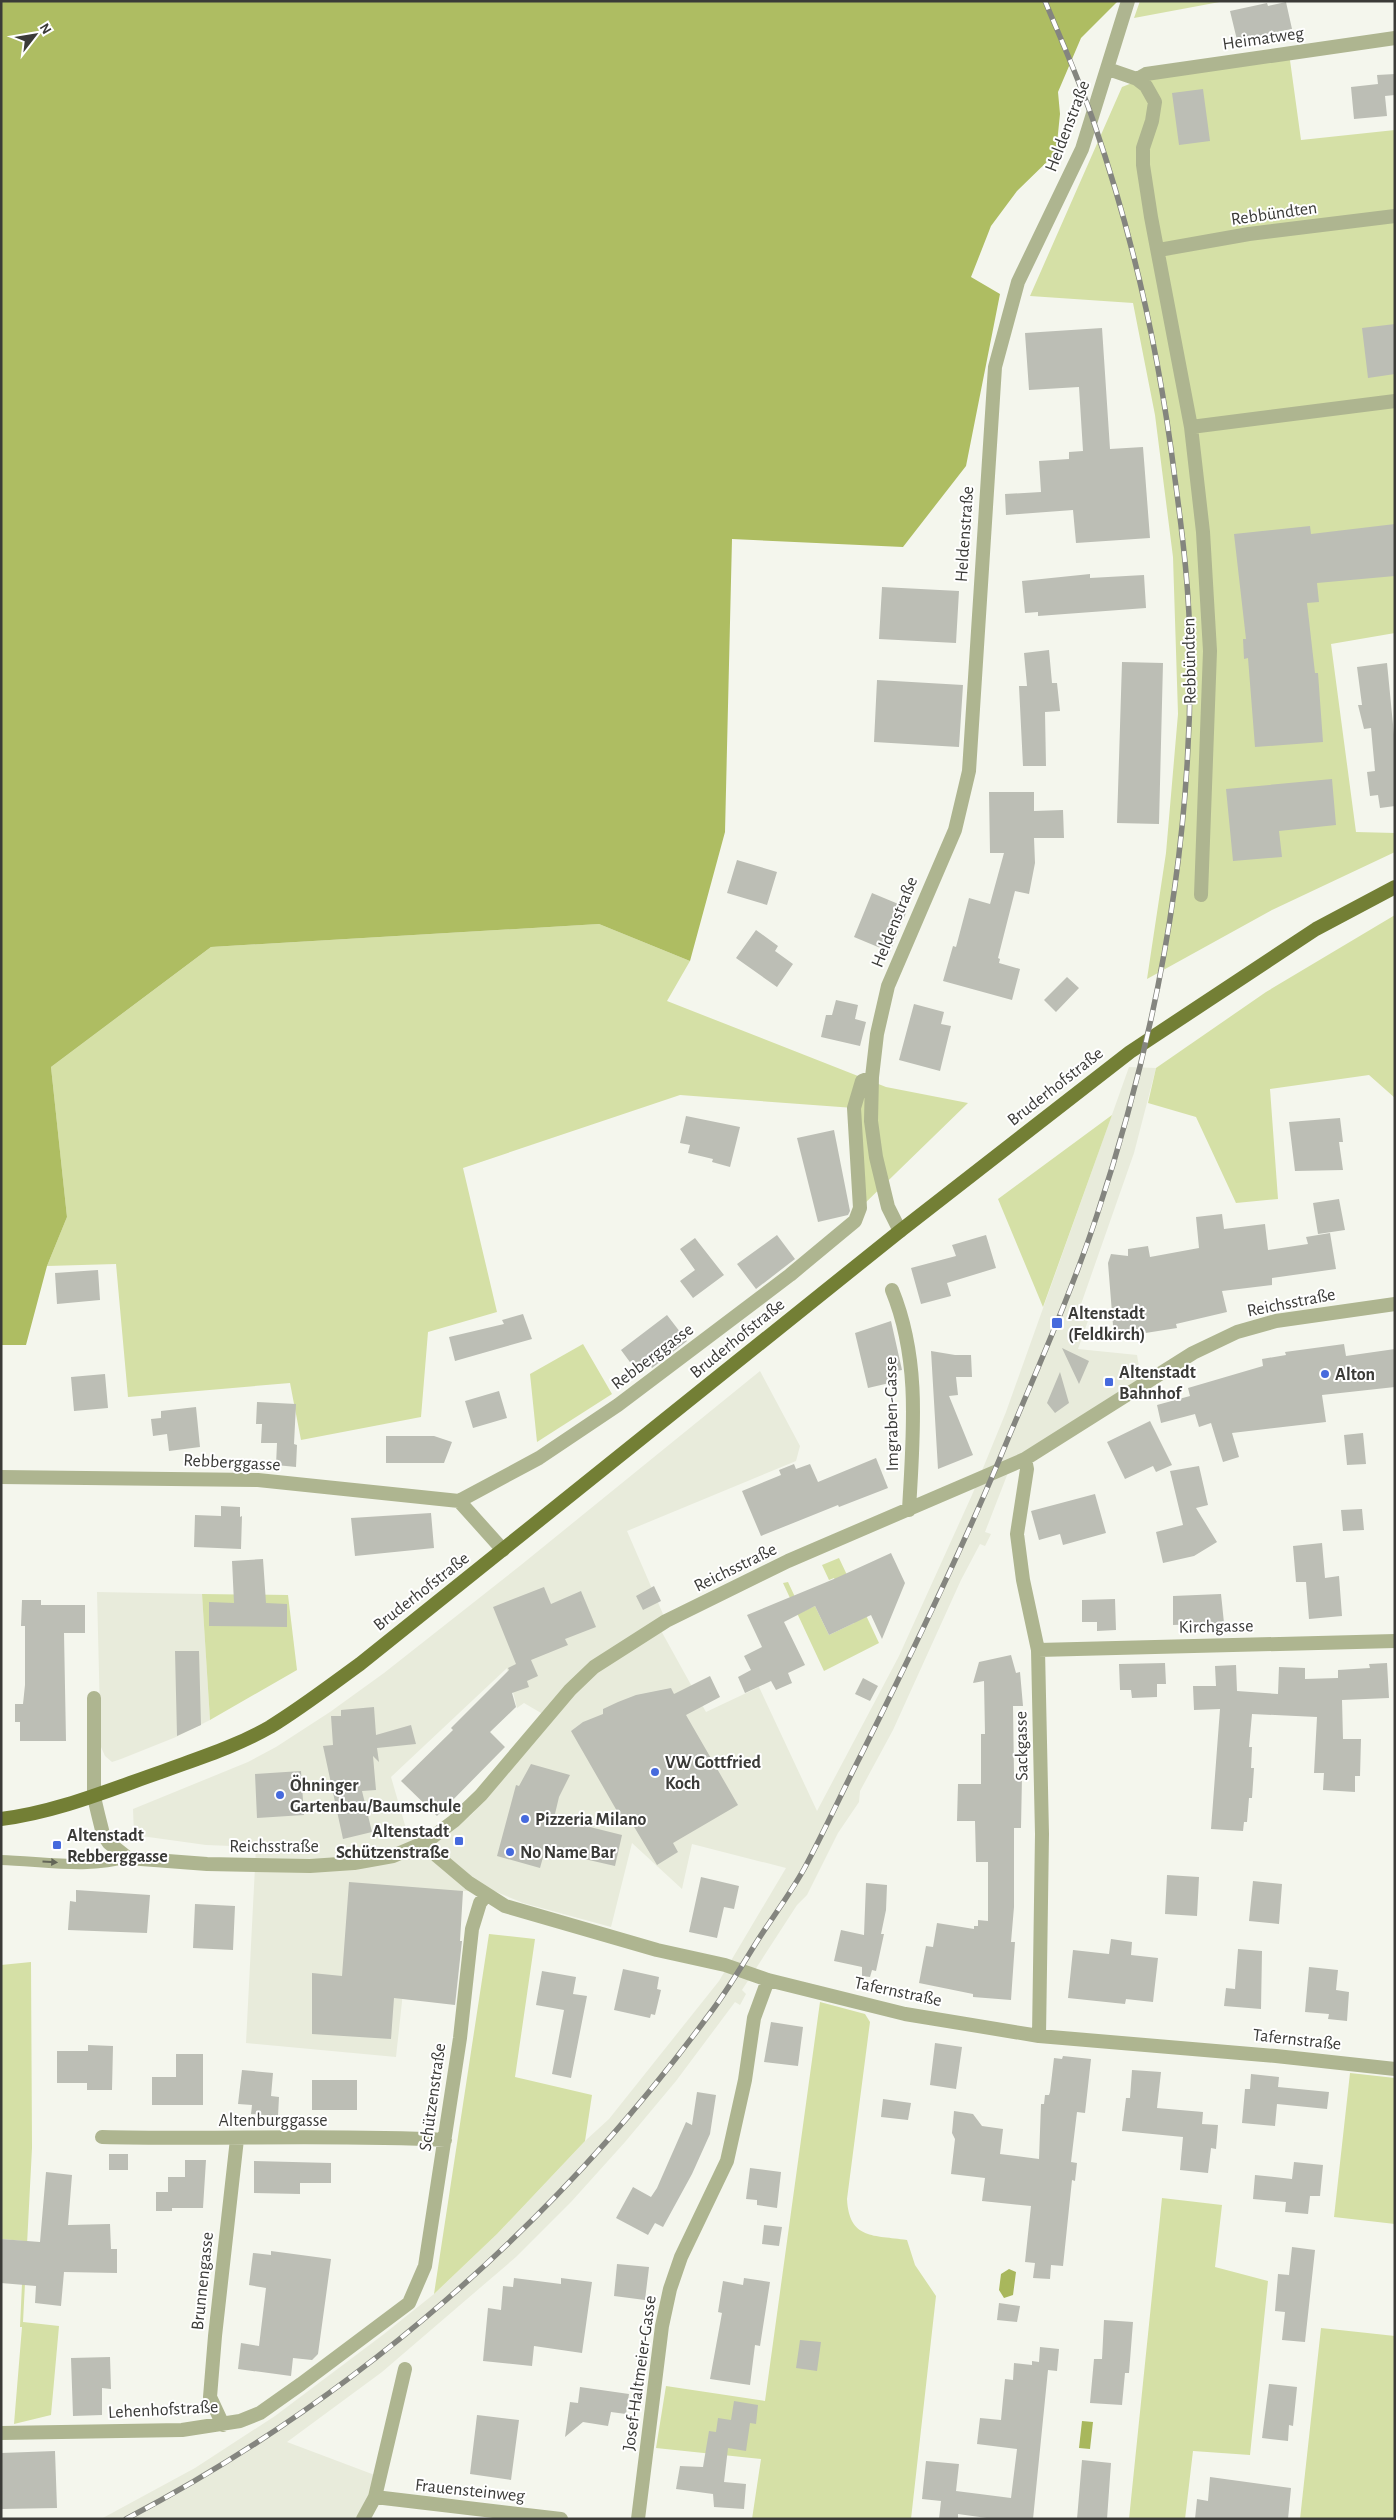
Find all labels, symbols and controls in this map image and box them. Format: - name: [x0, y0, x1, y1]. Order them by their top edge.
- north arrow: [10, 10, 60, 60]
- text: N: [37, 21, 54, 37]
- street label: Heimatweg: [1221, 24, 1305, 54]
- street label: Heldenstraße: [1042, 78, 1094, 175]
- street label: Rebbündten: [1230, 199, 1318, 229]
- street label: Heldenstraße: [953, 485, 977, 583]
- street label: Rebbündten: [1180, 617, 1200, 705]
- street label: Heldenstraße: [869, 874, 921, 970]
- street label: Bruderhofstraße: [1004, 1044, 1107, 1130]
- street label: Reichsstraße: [1246, 1286, 1337, 1320]
- street label: Bruderhofstraße: [687, 1295, 788, 1382]
- place label: Altenstadt (Feldkirch): [1068, 1305, 1145, 1344]
- marker: Altenstadt (Feldkirch): [1050, 1316, 1064, 1330]
- street label: Rebberggasse: [608, 1320, 697, 1393]
- street label: Imgraben-Gasse: [882, 1356, 902, 1471]
- place label: Altenstadt Bahnhof: [1119, 1364, 1196, 1403]
- place label: Alton: [1335, 1366, 1375, 1384]
- marker: Alton: [1319, 1368, 1331, 1380]
- marker: Altenstadt Bahnhof: [1103, 1376, 1115, 1388]
- street label: Rebberggasse: [183, 1451, 281, 1475]
- street label: Reichsstraße: [691, 1540, 780, 1596]
- street label: Bruderhofstraße: [370, 1549, 473, 1635]
- street label: Kirchgasse: [1178, 1617, 1254, 1637]
- street label: Sackgasse: [1012, 1711, 1032, 1781]
- place label: VW Gottfried Koch: [665, 1754, 761, 1793]
- marker: VW Gottfried Koch: [649, 1766, 661, 1778]
- place label: Öhninger Gartenbau/Baumschule: [290, 1774, 461, 1816]
- marker: Öhninger Gartenbau/Baumschule: [274, 1789, 286, 1801]
- place label: Pizzeria Milano: [535, 1811, 646, 1829]
- marker: Pizzeria Milano: [519, 1813, 531, 1825]
- place label: Altenstadt Schützenstraße: [336, 1823, 449, 1862]
- place label: Altenstadt Rebberggasse: [67, 1827, 168, 1866]
- marker: Altenstadt Schützenstraße: [453, 1835, 465, 1847]
- street label: Reichsstraße: [229, 1838, 319, 1856]
- marker: Altenstadt Rebberggasse: [51, 1839, 63, 1851]
- place label: No Name Bar: [520, 1844, 616, 1862]
- marker: No Name Bar: [504, 1846, 516, 1858]
- one-way arrow: [42, 1858, 58, 1866]
- street label: Tafernstraße: [852, 1974, 943, 2010]
- street label: Tafernstraße: [1252, 2026, 1342, 2054]
- street label: Schützenstraße: [417, 2042, 449, 2152]
- street label: Altenburggasse: [218, 2112, 328, 2130]
- street label: Brunnengasse: [189, 2231, 217, 2331]
- street label: Josef-Haltmeier-Gasse: [620, 2294, 660, 2452]
- street label: Lehenhofstraße: [107, 2398, 219, 2422]
- street label: Frauensteinweg: [414, 2476, 526, 2506]

